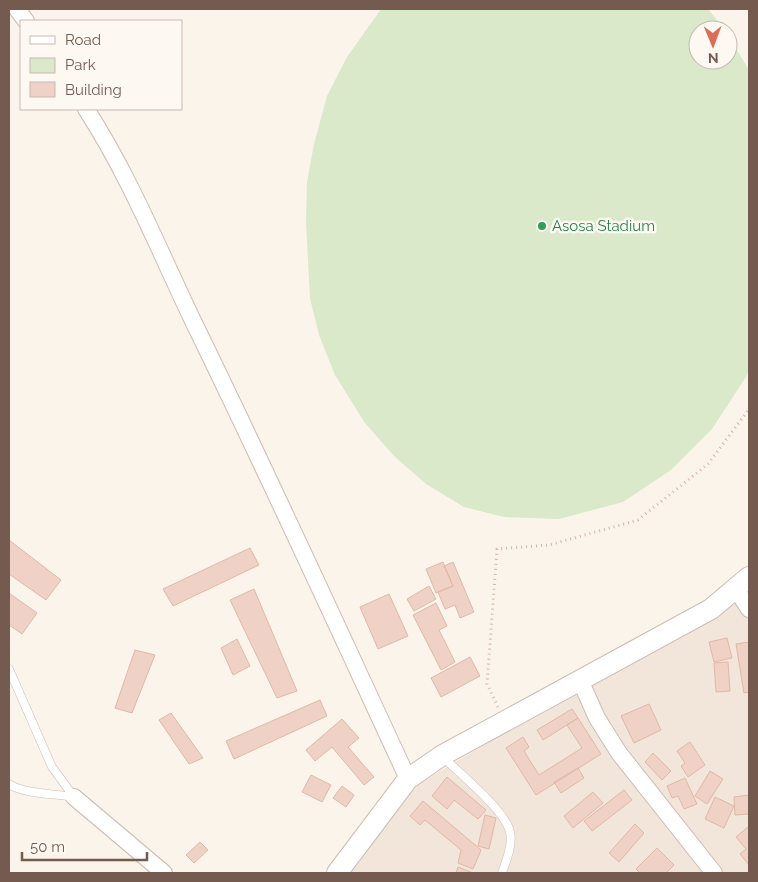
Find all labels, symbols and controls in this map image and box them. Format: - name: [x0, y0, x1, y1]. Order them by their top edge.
- legend: [20, 20, 182, 110]
- north arrow: [688, 20, 738, 70]
- text: Road: [65, 31, 101, 49]
- text: N: [708, 50, 719, 66]
- text: Park: [65, 56, 96, 74]
- text: Building: [65, 81, 122, 99]
- place label: Asosa Stadium: [552, 217, 655, 235]
- marker: Asosa Stadium: [536, 220, 548, 232]
- scale bar: [22, 830, 148, 862]
- text: 50 m: [30, 838, 65, 856]

